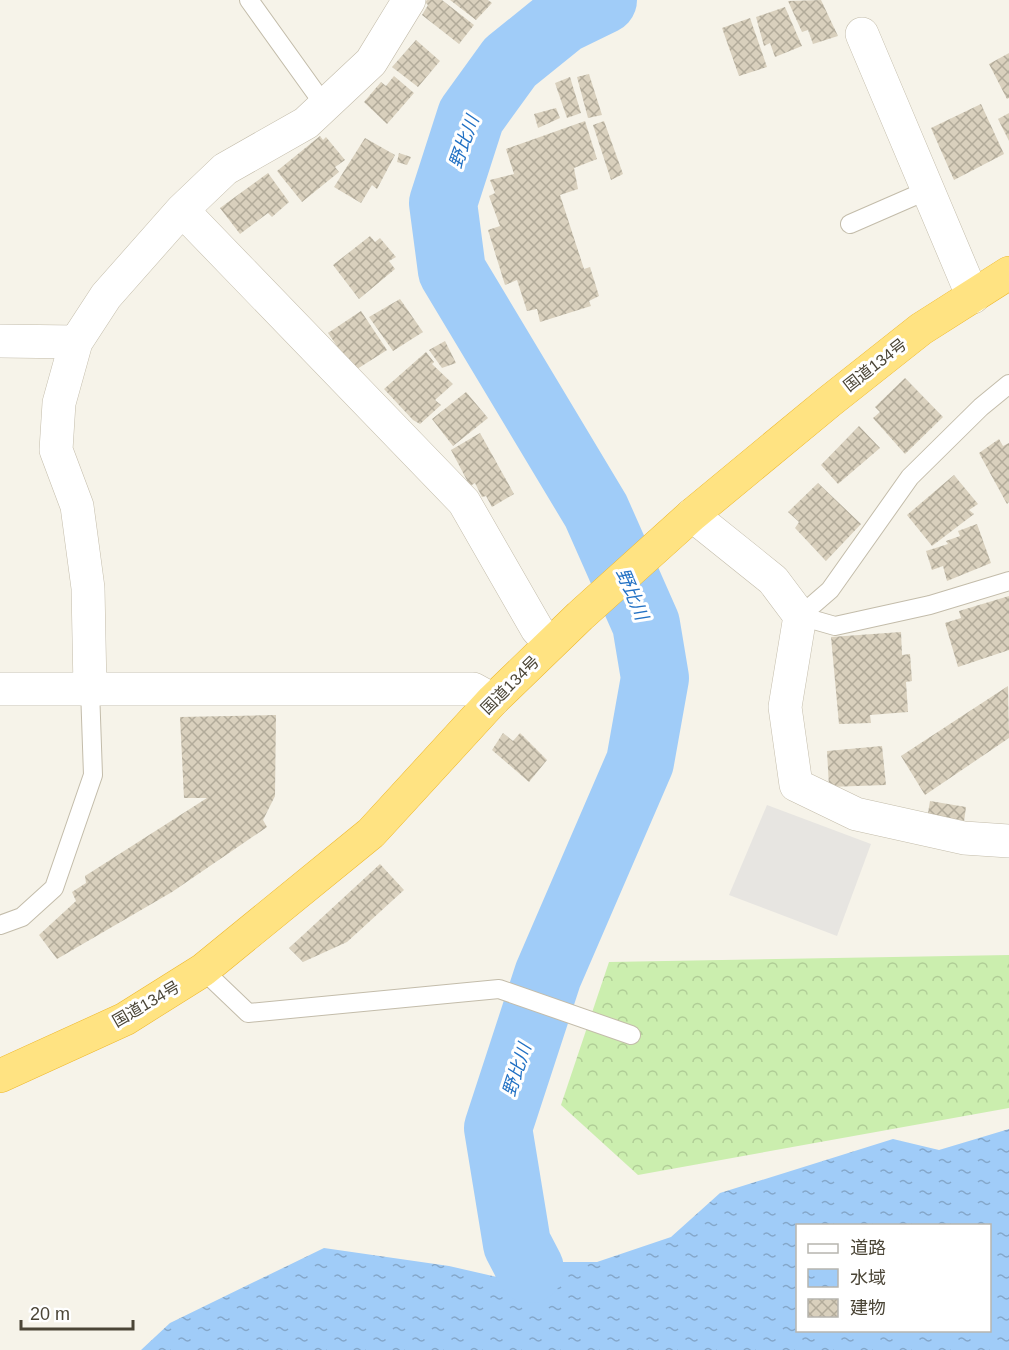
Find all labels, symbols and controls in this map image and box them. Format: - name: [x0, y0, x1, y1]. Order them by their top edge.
- water label: 野比川: [445, 111, 483, 171]
- street label: 国道134号: [840, 335, 910, 395]
- water label: 野比川: [612, 565, 653, 625]
- street label: 国道134号: [478, 653, 542, 717]
- street label: 国道134号: [109, 978, 183, 1030]
- water label: 野比川: [499, 1039, 535, 1099]
- legend: [796, 1224, 991, 1332]
- text: 道路: [850, 1238, 886, 1258]
- text: 水域: [850, 1268, 886, 1288]
- scale bar: [21, 1293, 134, 1331]
- text: 建物: [850, 1298, 886, 1318]
- text: 20 m: [30, 1304, 70, 1324]

